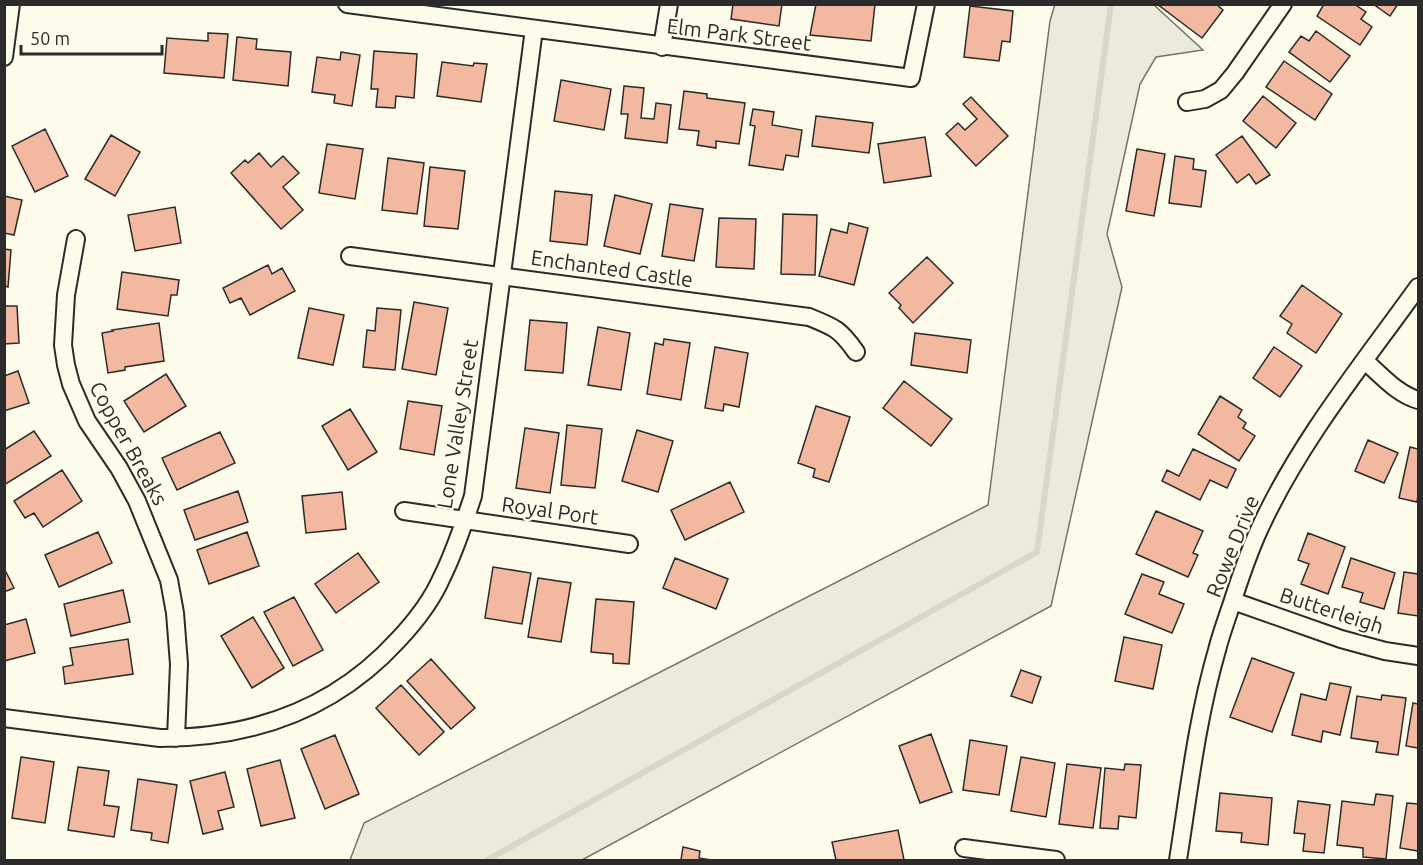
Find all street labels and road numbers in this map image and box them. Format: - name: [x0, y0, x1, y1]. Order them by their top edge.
- street label: Elm Park Street: [665, 13, 813, 55]
- street label: Enchanted Castle: [529, 245, 695, 291]
- street label: Lone Valley Street: [432, 338, 482, 510]
- street label: Copper Breaks: [85, 377, 173, 509]
- street label: Royal Port: [500, 491, 600, 529]
- street label: Rowe Drive: [1201, 492, 1263, 600]
- street label: Butterleigh: [1277, 582, 1387, 638]

